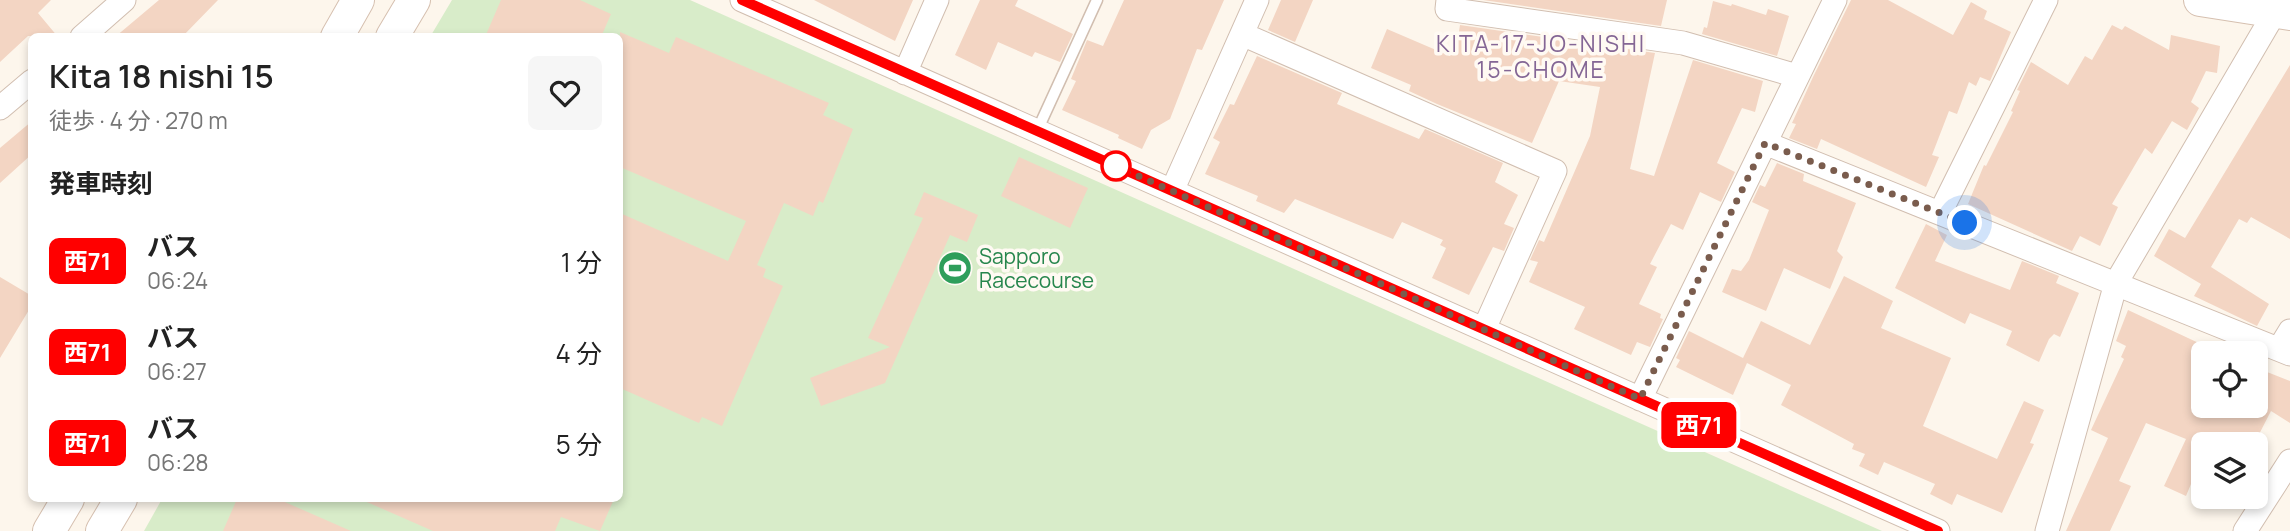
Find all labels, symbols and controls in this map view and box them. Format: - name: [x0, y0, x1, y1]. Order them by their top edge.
- district label: KITA-17-JO-NISHI 15-CHOME: [1436, 27, 1646, 85]
- text: Kita 18 nishi 15: [49, 53, 274, 98]
- button: heart: [528, 56, 602, 130]
- text: 徒歩 · 4 分 · 270 m: [49, 104, 228, 136]
- unlabelled marker: [1101, 151, 1131, 181]
- text: 発車時刻: [49, 165, 153, 201]
- your location: [1947, 205, 1982, 240]
- text: バス: [147, 228, 199, 264]
- place label: Sapporo Racecourse: [979, 242, 1094, 294]
- text: 西71: [64, 244, 111, 277]
- text: 1 分: [561, 244, 602, 280]
- sports icon: Sapporo Racecourse: [936, 249, 974, 287]
- text: 06:24: [147, 264, 208, 296]
- text: バス: [147, 319, 199, 355]
- text: 西71: [64, 335, 111, 368]
- text: 4 分: [555, 335, 602, 371]
- map controls: [2191, 341, 2268, 509]
- button: locate: [2191, 341, 2268, 418]
- text: 06:27: [147, 355, 207, 387]
- line badge: 西71: [1659, 402, 1739, 448]
- text: 西71: [1675, 408, 1723, 441]
- text: バス: [147, 410, 199, 446]
- text: 西71: [64, 426, 111, 459]
- text: 5 分: [556, 426, 602, 462]
- button: layers: [2191, 432, 2268, 509]
- text: 06:28: [147, 446, 209, 478]

